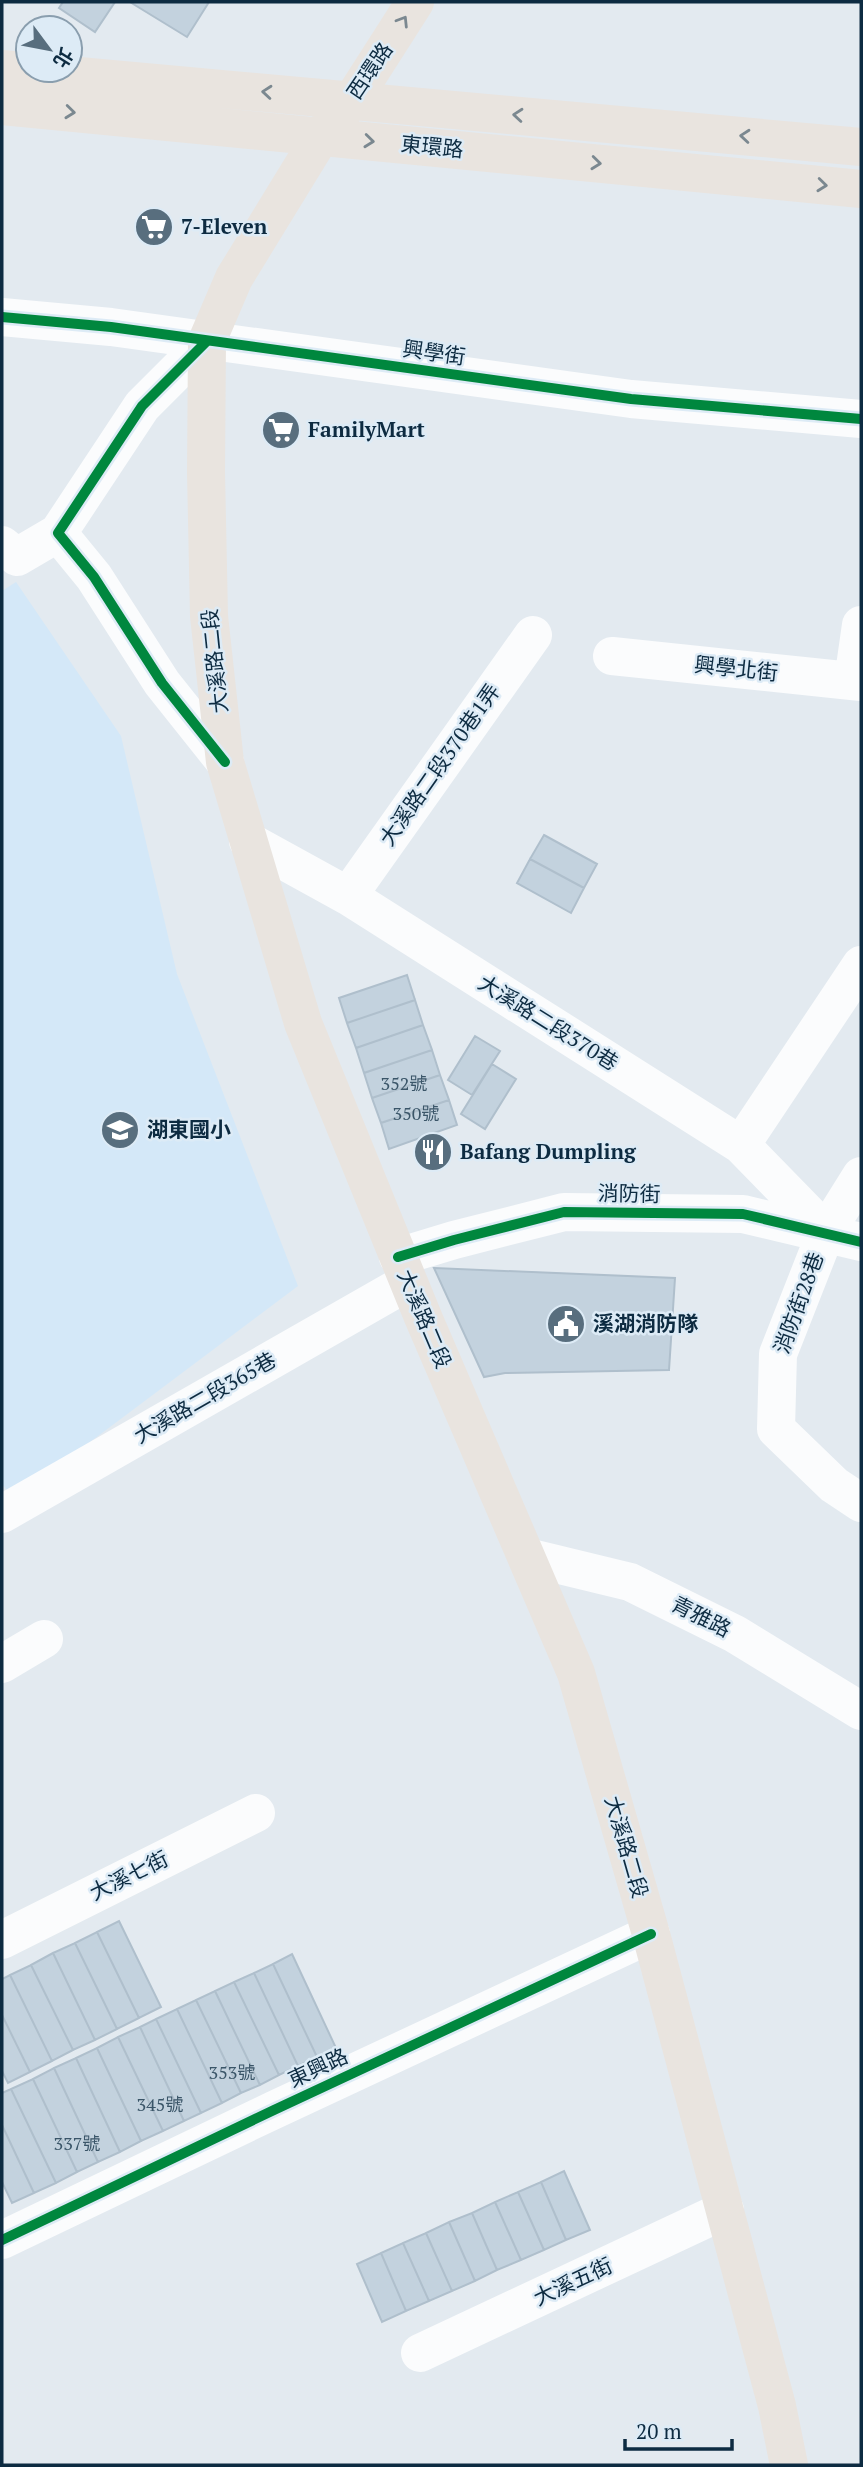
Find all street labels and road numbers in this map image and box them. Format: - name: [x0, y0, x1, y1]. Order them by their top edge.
- street label: 西環路: [340, 36, 398, 104]
- street label: 東環路: [399, 129, 465, 163]
- street label: 興學街: [401, 334, 467, 370]
- street label: 大溪路二段: [195, 607, 233, 715]
- street label: 興學北街: [693, 650, 779, 686]
- street label: 大溪路二段370巷1弄: [373, 678, 506, 851]
- street label: 大溪路二段370巷: [473, 968, 624, 1076]
- street label: 消防街: [597, 1178, 661, 1208]
- street label: 消防街28巷: [767, 1248, 829, 1357]
- street label: 大溪路二段: [392, 1265, 458, 1372]
- street label: 大溪路二段365巷: [128, 1345, 281, 1449]
- street label: 青雅路: [667, 1589, 736, 1643]
- street label: 大溪路二段: [599, 1792, 655, 1901]
- street label: 大溪七街: [85, 1844, 172, 1906]
- street label: 東興路: [283, 2041, 352, 2093]
- street label: 大溪五街: [529, 2251, 617, 2312]

